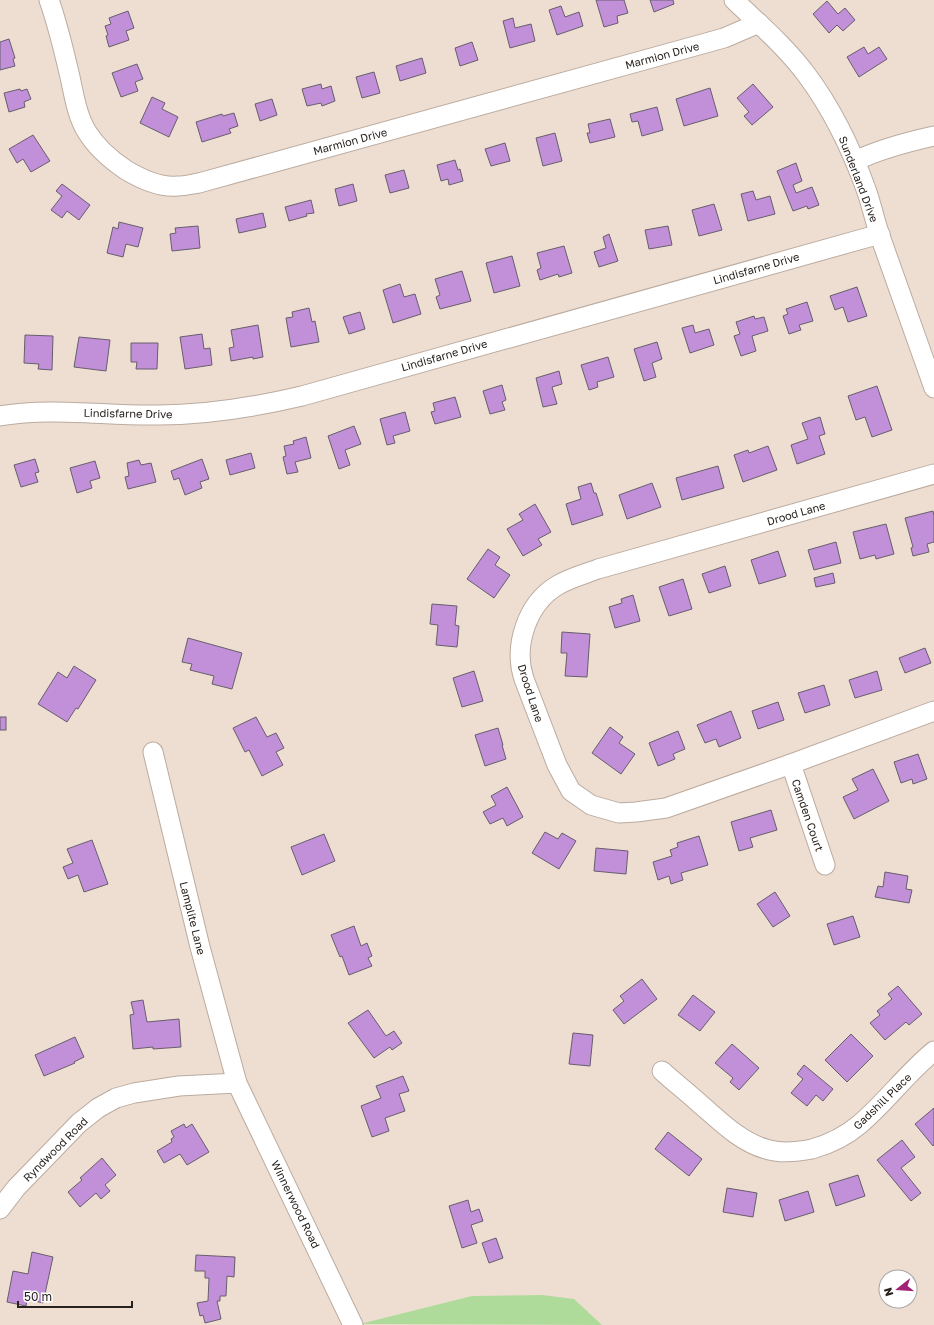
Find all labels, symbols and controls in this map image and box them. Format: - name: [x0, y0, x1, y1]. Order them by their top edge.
- street label: Marmion Drive: [624, 39, 700, 71]
- street label: Marmion Drive: [312, 125, 388, 157]
- street label: Sunderland Drive: [837, 134, 881, 224]
- street label: Lindisfarne Drive: [711, 249, 801, 287]
- street label: Lindisfarne Drive: [399, 336, 489, 374]
- street label: Lindisfarne Drive: [83, 406, 173, 420]
- street label: Drood Lane: [765, 498, 827, 528]
- street label: Drood Lane: [515, 662, 547, 724]
- street label: Camden Court: [790, 777, 826, 853]
- street label: Lamplite Lane: [178, 880, 208, 956]
- street label: Gadshill Place: [850, 1070, 914, 1132]
- street label: Ryndwood Road: [20, 1114, 90, 1184]
- street label: Winnerwood Road: [269, 1158, 323, 1250]
- north arrow: [878, 1269, 918, 1309]
- scale bar: [18, 1283, 132, 1309]
- text: N: [881, 1286, 895, 1298]
- text: 50 m: [24, 1289, 52, 1304]

